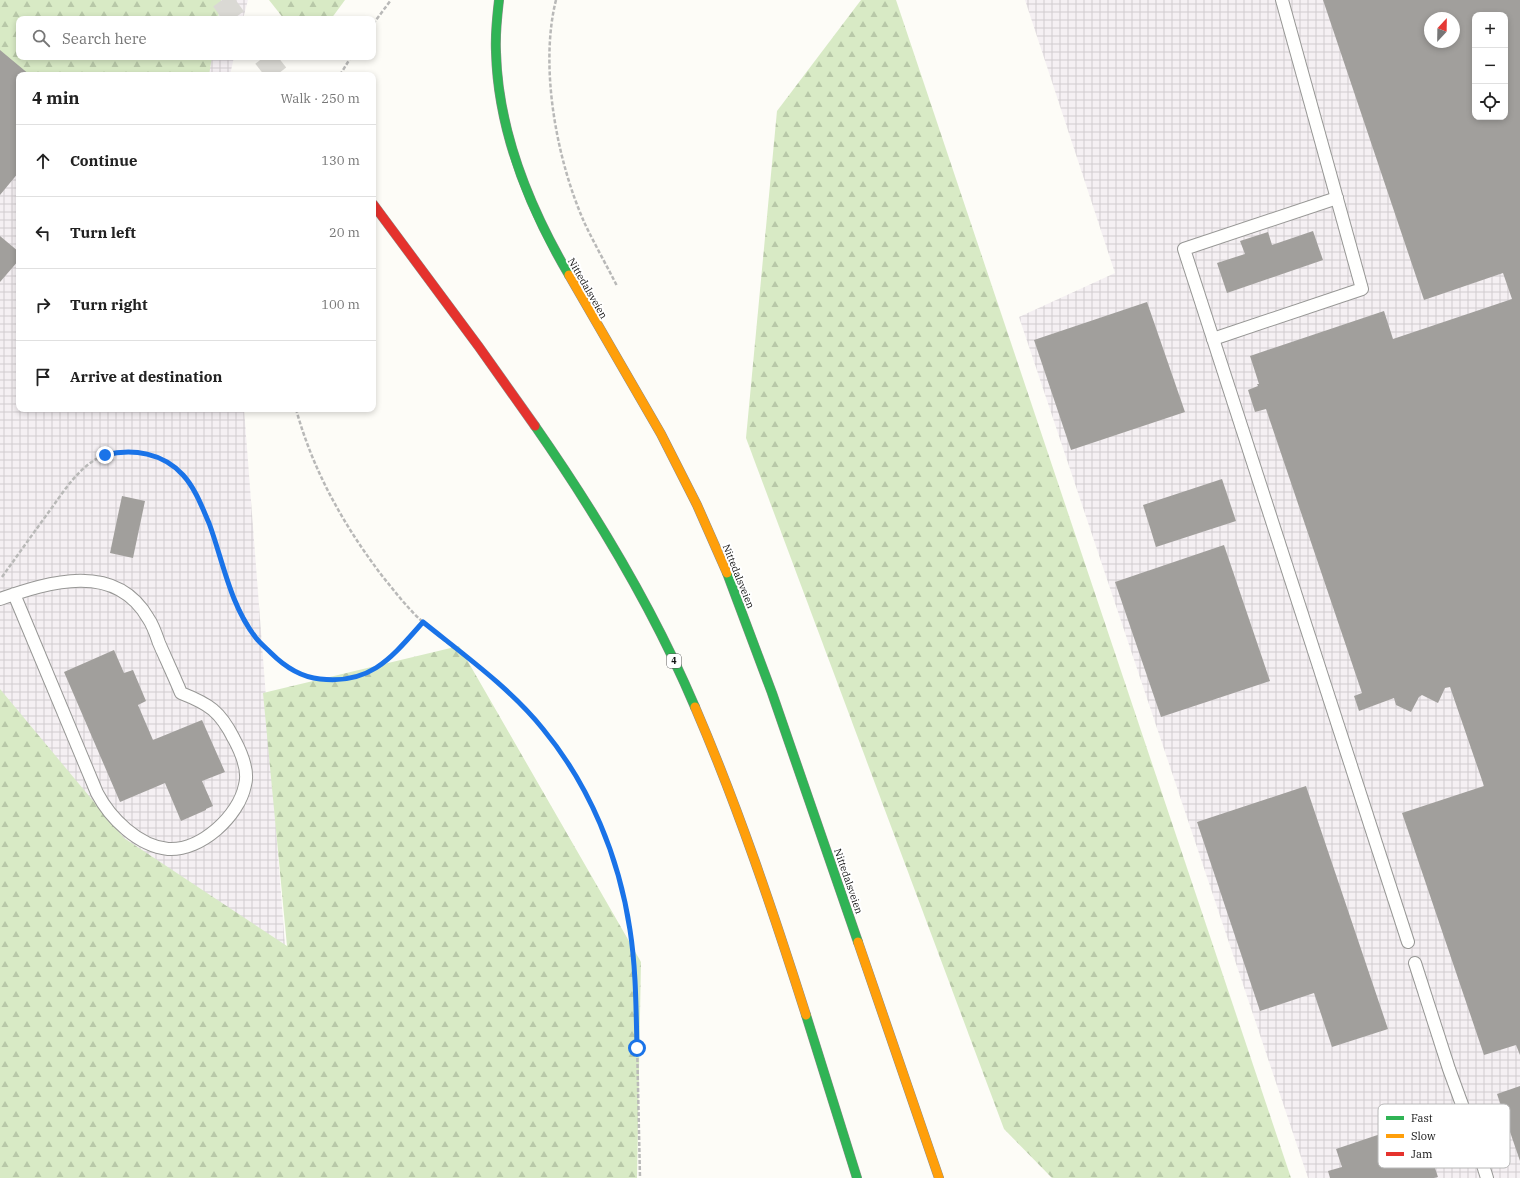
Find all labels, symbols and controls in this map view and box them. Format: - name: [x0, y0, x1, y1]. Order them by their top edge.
- north arrow: [1424, 12, 1460, 48]
- map controls: [1472, 12, 1508, 120]
- button: +: [1472, 12, 1508, 48]
- search box: [16, 16, 376, 60]
- icon: search: [30, 27, 52, 49]
- text: Search here: [62, 29, 147, 48]
- button: −: [1472, 48, 1508, 84]
- button: locate: [1472, 84, 1508, 120]
- text: 4 min: [32, 87, 80, 109]
- text: Walk · 250 m: [281, 90, 360, 107]
- icon: ahead: [32, 150, 54, 172]
- text: Continue: [70, 151, 137, 170]
- text: 130 m: [321, 152, 360, 169]
- icon: left: [32, 222, 54, 244]
- text: Turn left: [70, 223, 136, 242]
- text: 20 m: [329, 224, 360, 241]
- street label: Nittedalsveien: [565, 255, 611, 322]
- icon: right: [32, 294, 54, 316]
- text: Turn right: [70, 295, 148, 314]
- text: 100 m: [321, 296, 360, 313]
- icon: arrive: [32, 366, 54, 388]
- text: Arrive at destination: [70, 367, 222, 386]
- route end: [96, 446, 114, 464]
- street label: Nittedalsveien: [720, 542, 758, 611]
- road number: 4: [667, 654, 681, 668]
- street label: Nittedalsveien: [831, 847, 866, 916]
- route start: [628, 1039, 646, 1057]
- legend: [1378, 1104, 1510, 1168]
- text: Fast: [1411, 1111, 1433, 1125]
- text: Slow: [1411, 1129, 1436, 1143]
- text: Jam: [1411, 1147, 1433, 1161]

